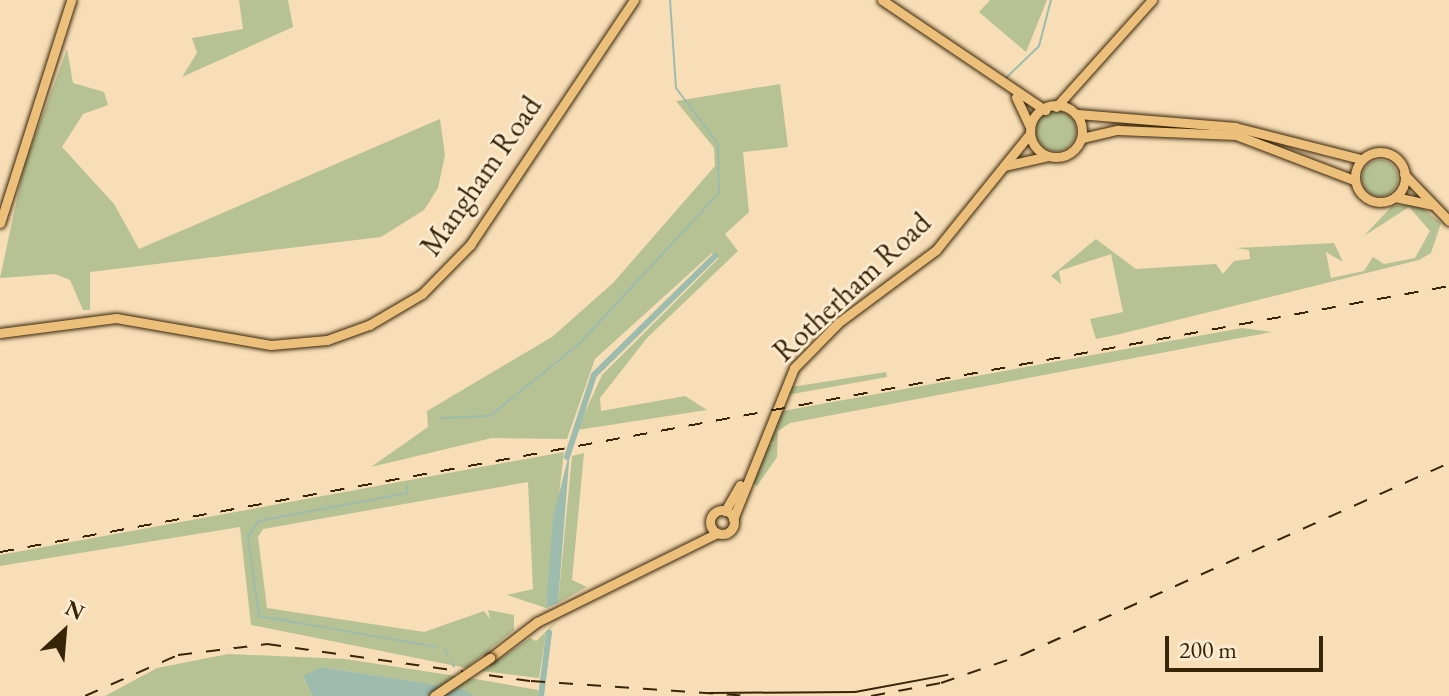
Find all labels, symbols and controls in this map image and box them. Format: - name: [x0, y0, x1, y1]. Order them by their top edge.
- street label: Mangham Road: [413, 89, 549, 263]
- street label: Rotherham Road: [766, 205, 938, 369]
- north arrow: [24, 592, 104, 672]
- text: N: [60, 593, 89, 627]
- scale bar: [1169, 620, 1327, 670]
- text: 200 m: [1179, 634, 1237, 665]

